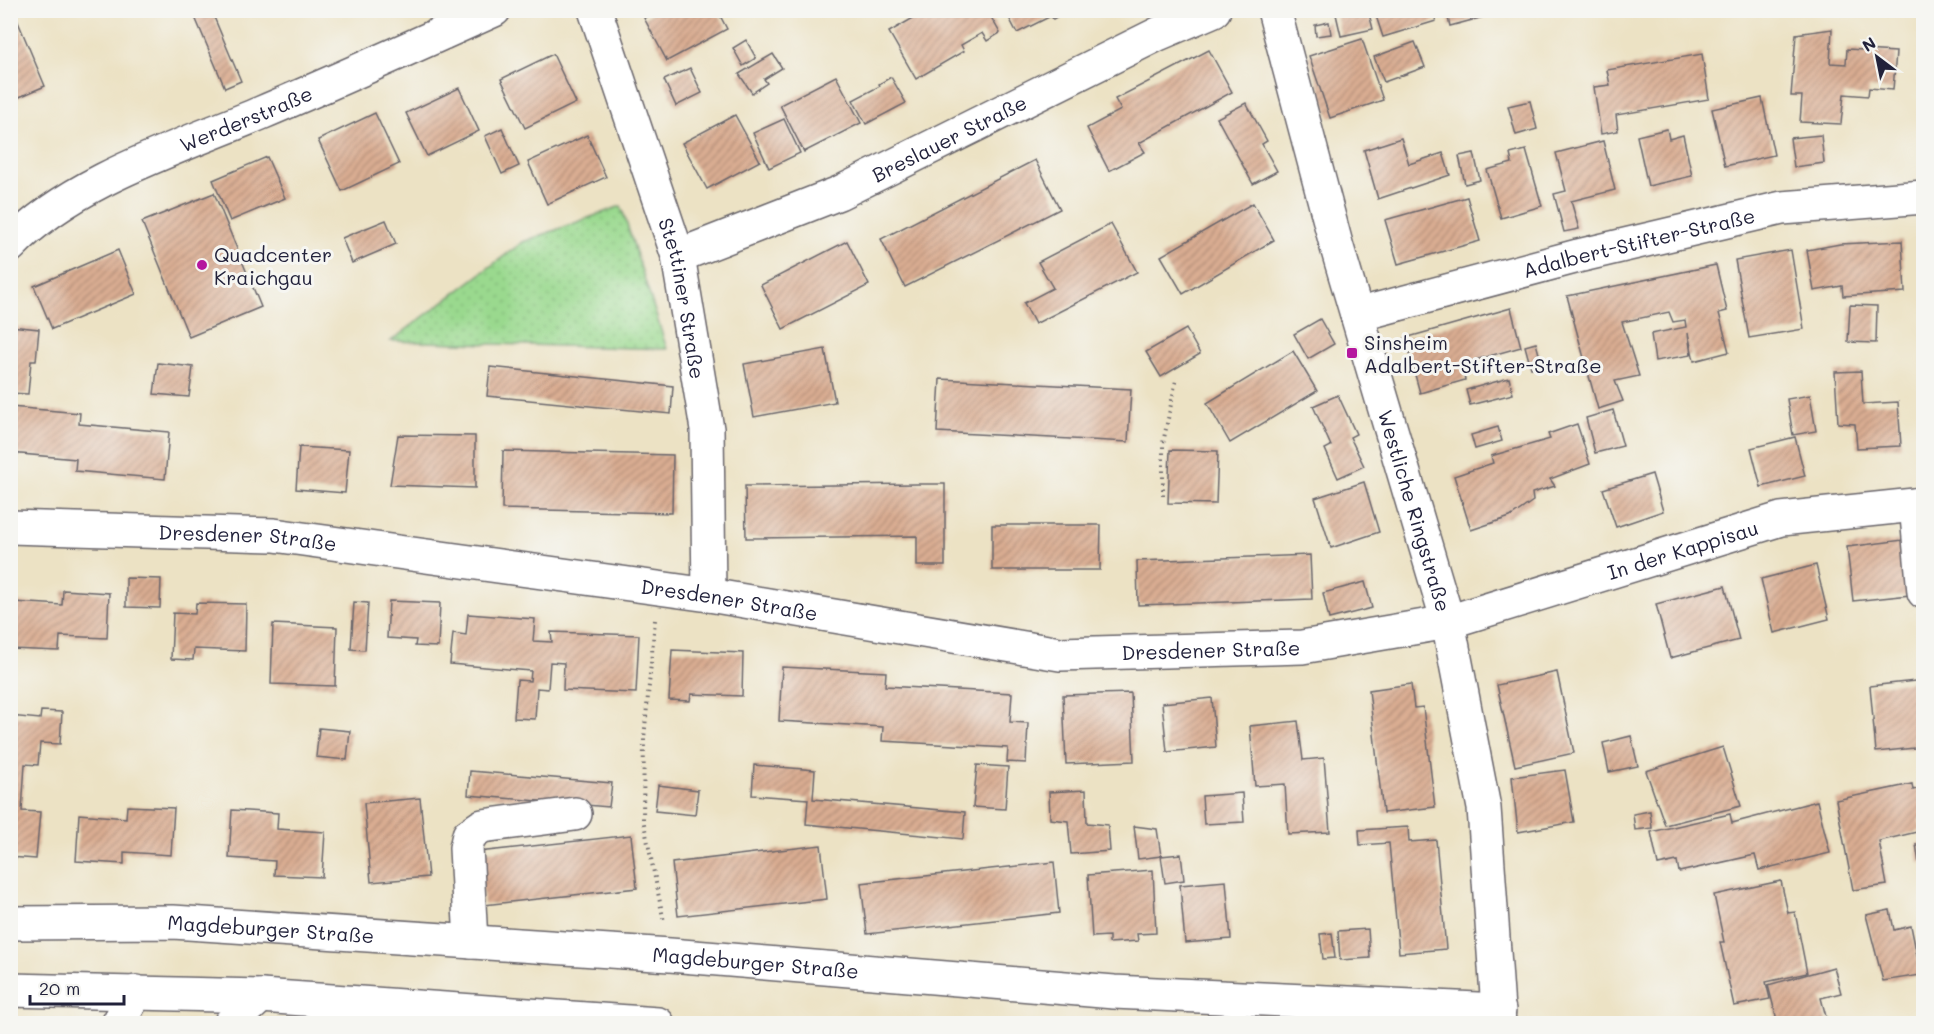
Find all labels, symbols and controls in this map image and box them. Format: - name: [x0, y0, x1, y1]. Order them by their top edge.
- north arrow: [1847, 27, 1907, 87]
- text: N: [1858, 32, 1880, 56]
- street label: Werderstraße: [176, 80, 316, 157]
- street label: Breslauer Straße: [868, 89, 1031, 188]
- street label: Adalbert-Stifter-Straße: [1520, 202, 1757, 283]
- street label: Stettiner Straße: [653, 214, 711, 381]
- place label: Quadcenter Kraichgau: [214, 241, 332, 290]
- marker: Quadcenter Kraichgau: [195, 258, 209, 272]
- place label: Sinsheim Adalbert-Stifter-Straße: [1364, 329, 1602, 378]
- marker: Sinsheim Adalbert-Stifter-Straße: [1345, 346, 1359, 360]
- street label: Westliche Ringstraße: [1373, 406, 1457, 615]
- street label: In der Kappisau: [1604, 514, 1761, 585]
- street label: Dresdener Straße: [158, 519, 338, 557]
- street label: Dresdener Straße: [639, 573, 820, 626]
- street label: Dresdener Straße: [1121, 634, 1300, 665]
- street label: Magdeburger Straße: [167, 909, 375, 948]
- street label: Magdeburger Straße: [652, 941, 860, 984]
- scale bar: [30, 968, 124, 1006]
- text: 20 m: [39, 976, 80, 1000]

